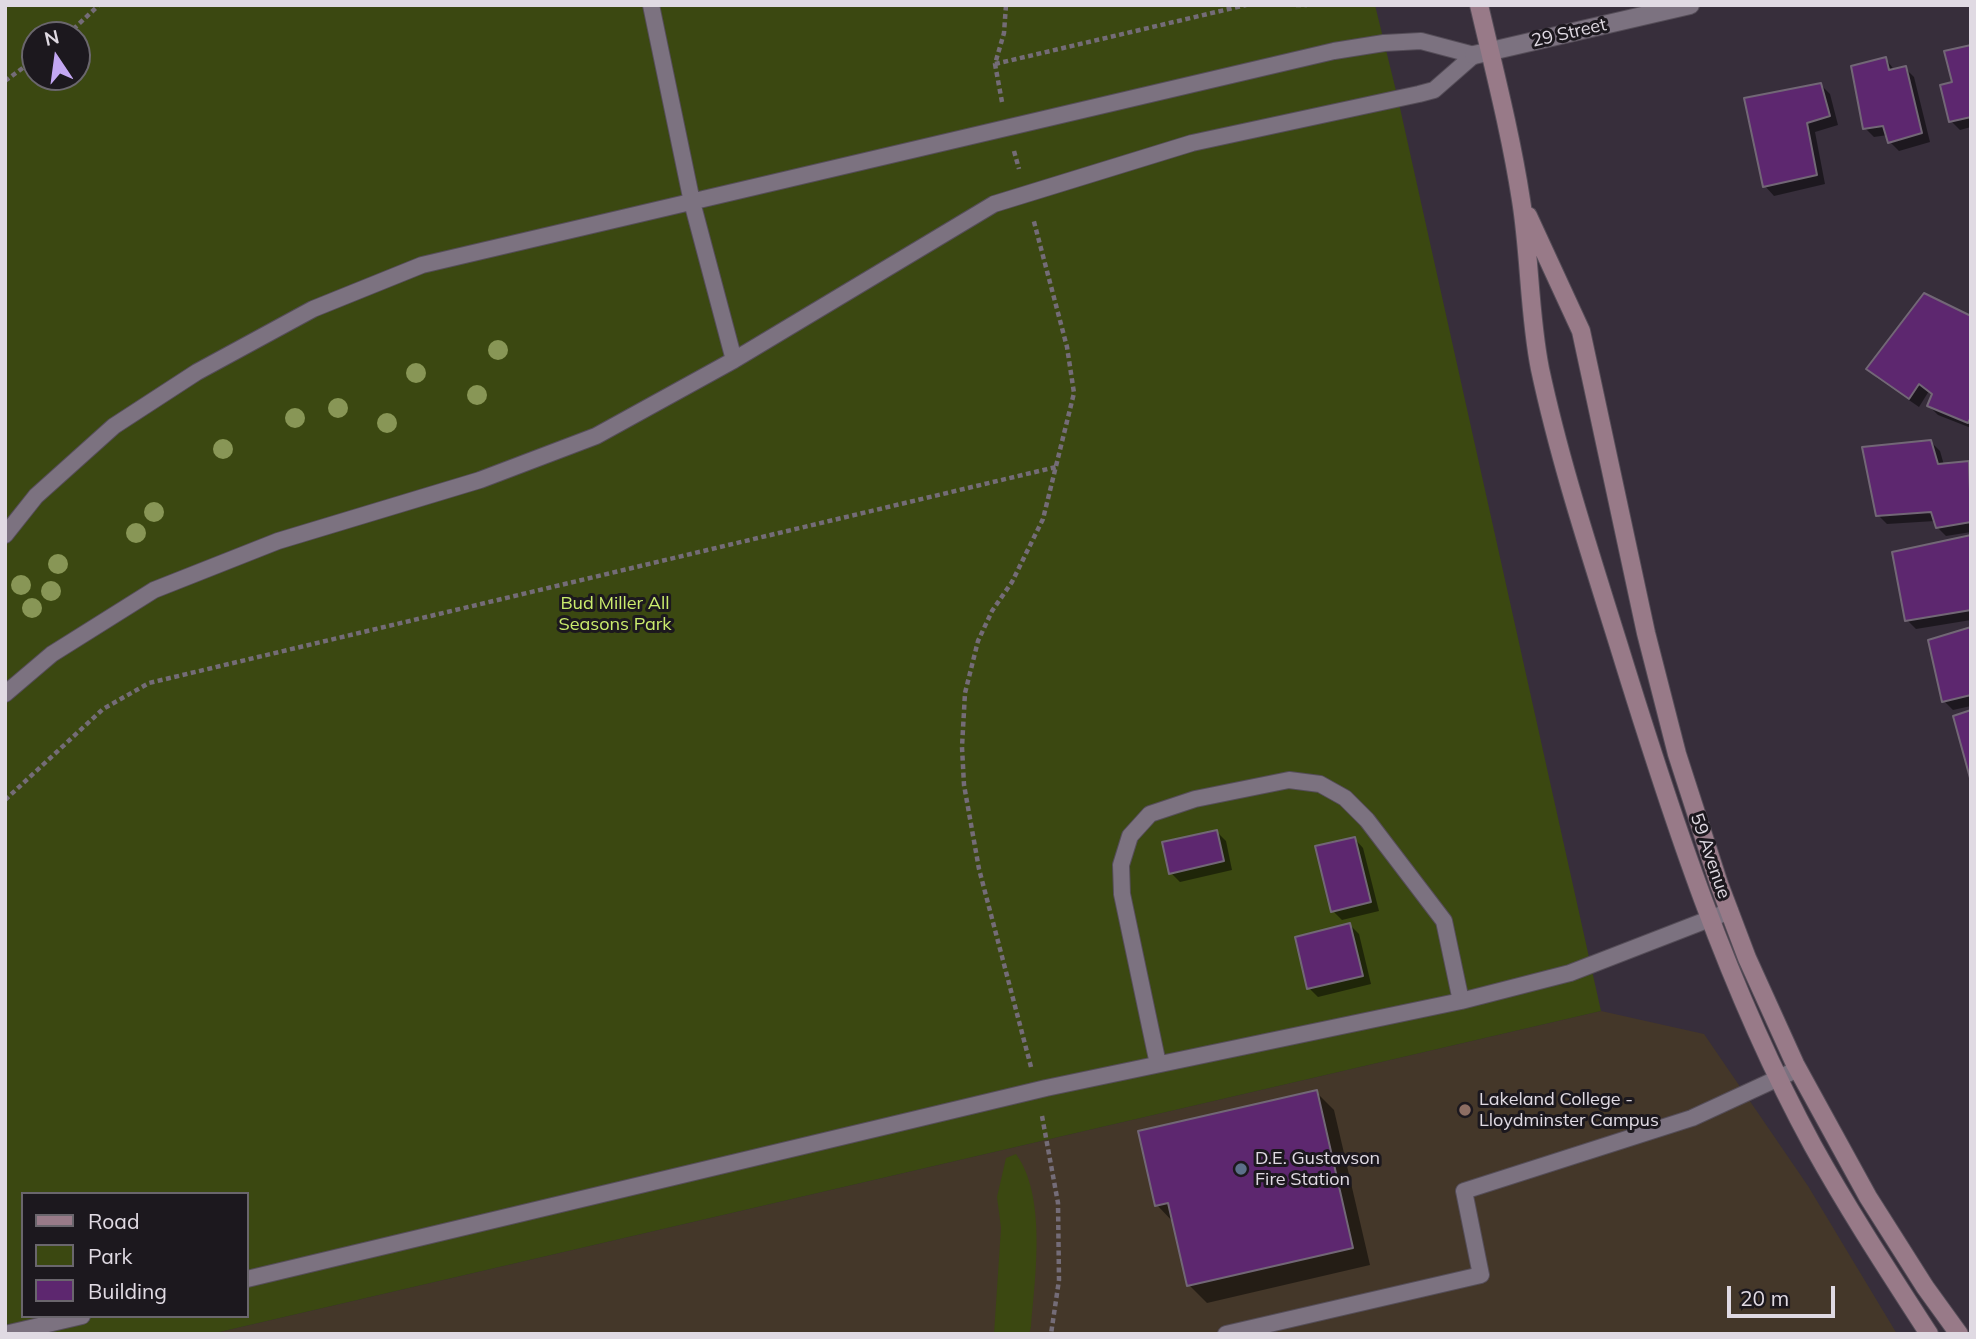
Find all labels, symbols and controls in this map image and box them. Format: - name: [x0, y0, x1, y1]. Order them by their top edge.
- street label: 29 Street: [1530, 14, 1608, 52]
- north arrow: [21, 21, 91, 91]
- text: N: [42, 24, 61, 51]
- park label: Bud Miller All Seasons Park: [558, 593, 672, 636]
- street label: 59 Avenue: [1685, 810, 1735, 902]
- place label: Lakeland College - Lloydminster Campus: [1479, 1089, 1659, 1132]
- marker: Lakeland College - Lloydminster Campus: [1457, 1102, 1473, 1118]
- place label: D.E. Gustavson Fire Station: [1255, 1148, 1380, 1190]
- marker: D.E. Gustavson Fire Station: [1233, 1161, 1249, 1177]
- legend: [21, 1192, 248, 1318]
- text: Road: [88, 1208, 139, 1234]
- text: Park: [88, 1243, 132, 1269]
- scale bar: [1731, 1272, 1840, 1316]
- text: Building: [88, 1278, 167, 1304]
- text: 20 m: [1740, 1285, 1789, 1311]

